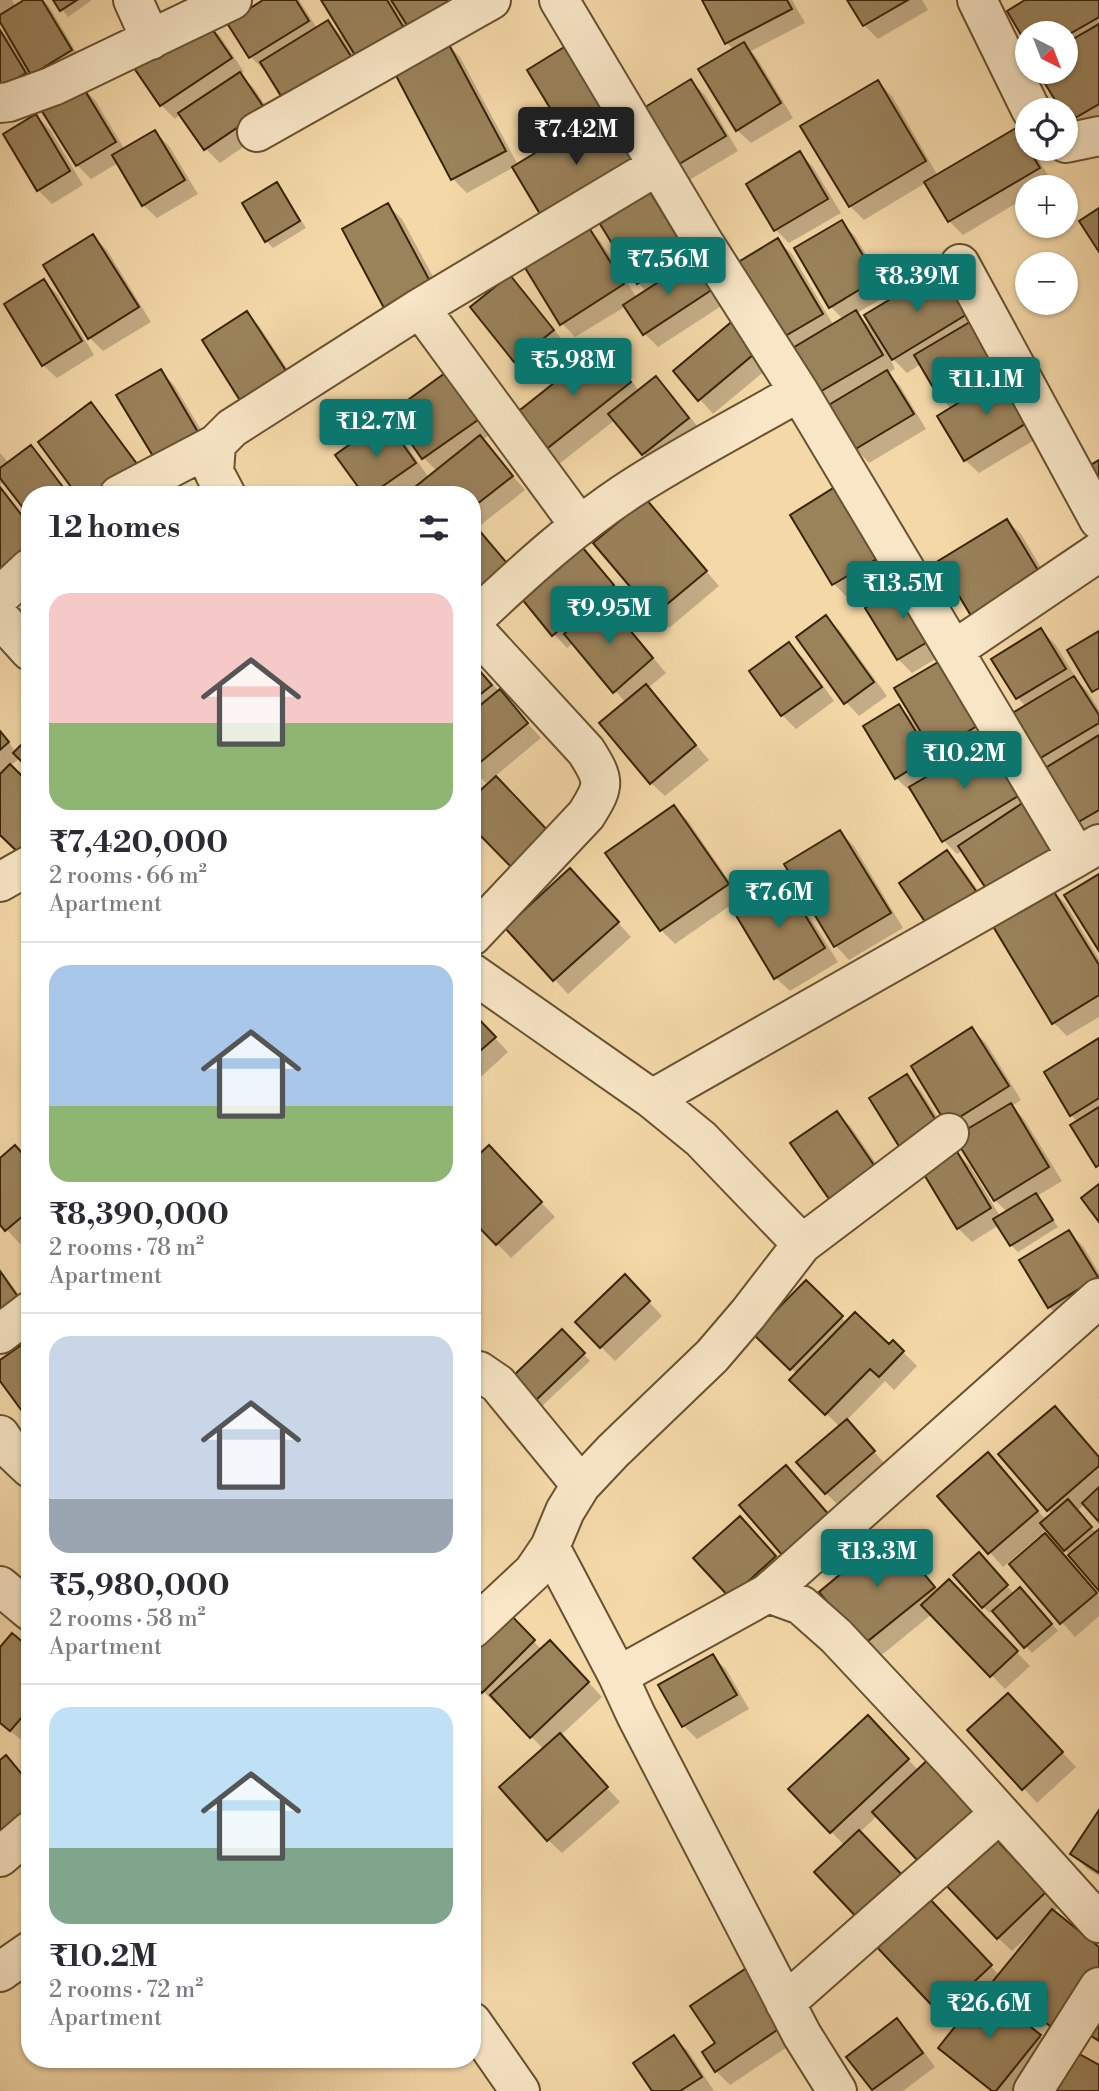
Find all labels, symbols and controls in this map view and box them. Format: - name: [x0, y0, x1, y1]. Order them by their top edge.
- north arrow: [1015, 21, 1078, 84]
- map controls: [1015, 21, 1078, 315]
- button: locate: [1015, 98, 1078, 161]
- pin: ₹7.42M: [519, 108, 633, 167]
- text: ₹7.42M: [534, 116, 618, 144]
- button: +: [1015, 175, 1078, 238]
- pin: ₹7.56M: [611, 238, 725, 297]
- text: ₹7.56M: [627, 246, 709, 274]
- button: −: [1015, 252, 1078, 315]
- pin: ₹8.39M: [860, 254, 974, 314]
- text: ₹8.39M: [875, 263, 959, 291]
- pin: ₹5.98M: [516, 338, 630, 398]
- text: ₹5.98M: [531, 347, 615, 375]
- pin: ₹11.1M: [929, 358, 1043, 417]
- text: ₹11.1M: [948, 366, 1024, 394]
- pin: ₹12.7M: [319, 400, 433, 459]
- text: ₹12.7M: [336, 408, 416, 436]
- text: 12 homes: [49, 509, 180, 547]
- icon: filters: [415, 509, 453, 547]
- pin: ₹13.5M: [846, 562, 960, 621]
- text: ₹13.5M: [863, 570, 943, 598]
- pin: ₹9.95M: [552, 586, 666, 646]
- text: ₹9.95M: [567, 595, 651, 623]
- icon: home: [188, 639, 314, 765]
- pin: ₹10.2M: [907, 732, 1021, 791]
- text: ₹10.2M: [923, 740, 1005, 768]
- text: ₹7,420,000: [49, 824, 228, 862]
- text: 2 rooms · 66 m²: [49, 862, 207, 890]
- pin: ₹7.6M: [730, 870, 828, 930]
- text: ₹7.6M: [745, 879, 813, 907]
- text: Apartment: [49, 890, 162, 918]
- icon: home: [188, 1011, 314, 1137]
- text: ₹8,390,000: [49, 1196, 229, 1234]
- text: 2 rooms · 78 m²: [49, 1234, 204, 1262]
- text: Apartment: [49, 1262, 162, 1290]
- icon: home: [188, 1382, 314, 1508]
- pin: ₹13.3M: [820, 1530, 934, 1589]
- text: ₹13.3M: [837, 1538, 917, 1566]
- text: ₹5,980,000: [49, 1567, 229, 1605]
- text: 2 rooms · 58 m²: [49, 1605, 206, 1633]
- text: Apartment: [49, 1633, 162, 1661]
- icon: home: [188, 1753, 314, 1879]
- text: ₹10.2M: [49, 1938, 157, 1976]
- text: 2 rooms · 72 m²: [49, 1976, 203, 2004]
- pin: ₹26.6M: [932, 1982, 1046, 2041]
- text: ₹26.6M: [947, 1990, 1031, 2018]
- text: Apartment: [49, 2004, 162, 2032]

